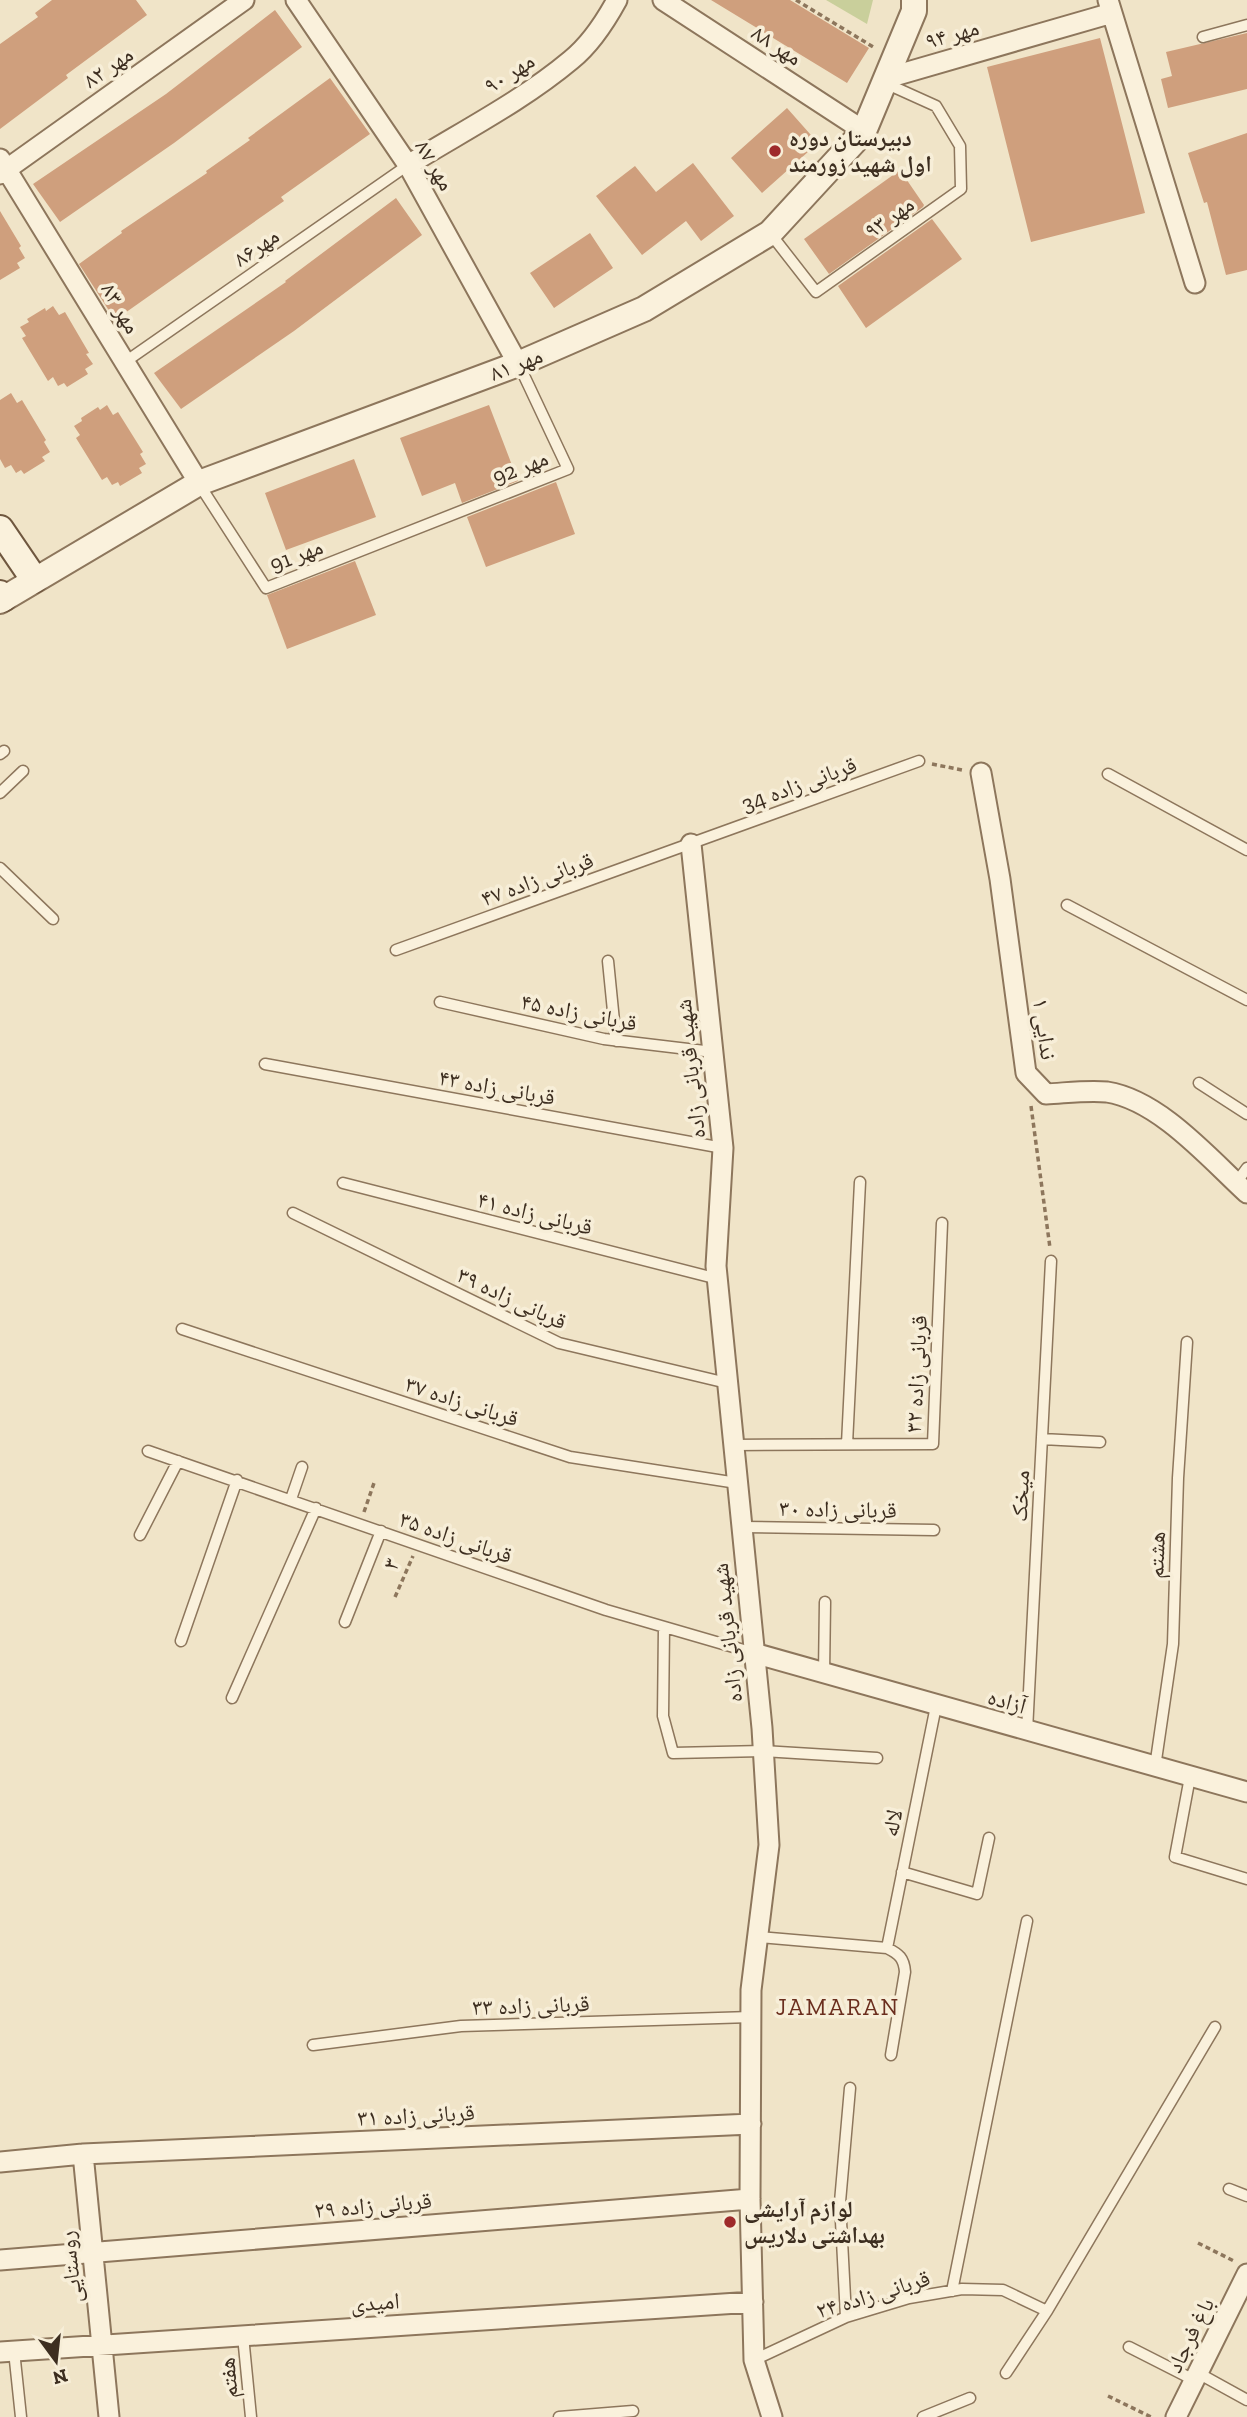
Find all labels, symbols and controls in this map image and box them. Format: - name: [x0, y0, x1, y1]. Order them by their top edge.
- street label: مهر ۹۴: [922, 13, 982, 55]
- street label: مهر ۸۸: [747, 18, 807, 72]
- street label: مهر ۸۲: [78, 40, 138, 94]
- street label: مهر ۹۰: [479, 46, 539, 100]
- place label: دبیرستان دوره اول شهید زورمند: [789, 124, 932, 178]
- street label: مهر ۸۷: [409, 134, 461, 196]
- marker: دبیرستان دوره اول شهید زورمند: [767, 143, 783, 159]
- street label: مهر ۹۳: [859, 190, 919, 244]
- street label: مهر۸۶: [228, 221, 284, 273]
- street label: مهر ۸۳: [95, 277, 147, 339]
- street label: مهر ۸۱: [486, 341, 546, 387]
- street label: مهر 92: [488, 444, 552, 490]
- street label: مهر 91: [265, 532, 327, 578]
- street label: قربانی زاده 34: [738, 750, 860, 818]
- street label: قربانی زاده ۴۷: [477, 846, 597, 912]
- street label: قربانی زاده ۴۵: [519, 987, 639, 1037]
- street label: ندایی ۱: [1027, 996, 1063, 1062]
- street label: شهید قربانی زاده: [669, 998, 711, 1140]
- street label: قربانی زاده ۴۳: [437, 1063, 557, 1111]
- street label: قربانی زاده ۴۱: [475, 1185, 595, 1241]
- street label: قربانی زاده ۳۹: [453, 1260, 571, 1336]
- street label: قربانی زاده ۳۲: [899, 1315, 933, 1433]
- street label: قربانی زاده ۳۷: [402, 1370, 522, 1432]
- street label: میخک: [1005, 1469, 1035, 1523]
- street label: قربانی زاده ۳۰: [779, 1494, 897, 1524]
- street label: قربانی زاده ۳۵: [396, 1505, 516, 1569]
- street label: هشتم: [1141, 1531, 1173, 1579]
- street label: ۳: [376, 1554, 406, 1574]
- street label: شهید قربانی زاده: [706, 1562, 748, 1704]
- street label: آزاده: [985, 1682, 1031, 1720]
- street label: لاله: [876, 1807, 908, 1839]
- street label: قربانی زاده ۳۳: [472, 1989, 590, 2021]
- district label: JAMARAN: [776, 1992, 900, 2021]
- street label: قربانی زاده ۳۱: [357, 2098, 475, 2132]
- street label: قربانی زاده ۲۹: [313, 2186, 433, 2224]
- place label: لوازم آرایشی بهداشتی دلاریس: [744, 2195, 885, 2249]
- marker: لوازم آرایشی بهداشتی دلاریس: [722, 2214, 738, 2230]
- street label: روستایی: [52, 2229, 88, 2305]
- street label: قربانی زاده ۲۴: [813, 2263, 933, 2325]
- street label: امیدی: [349, 2286, 401, 2318]
- street label: باغ فرجاد: [1160, 2293, 1221, 2378]
- north arrow: [21, 2326, 91, 2396]
- street label: هفتم: [212, 2356, 246, 2400]
- text: N: [50, 2364, 70, 2390]

